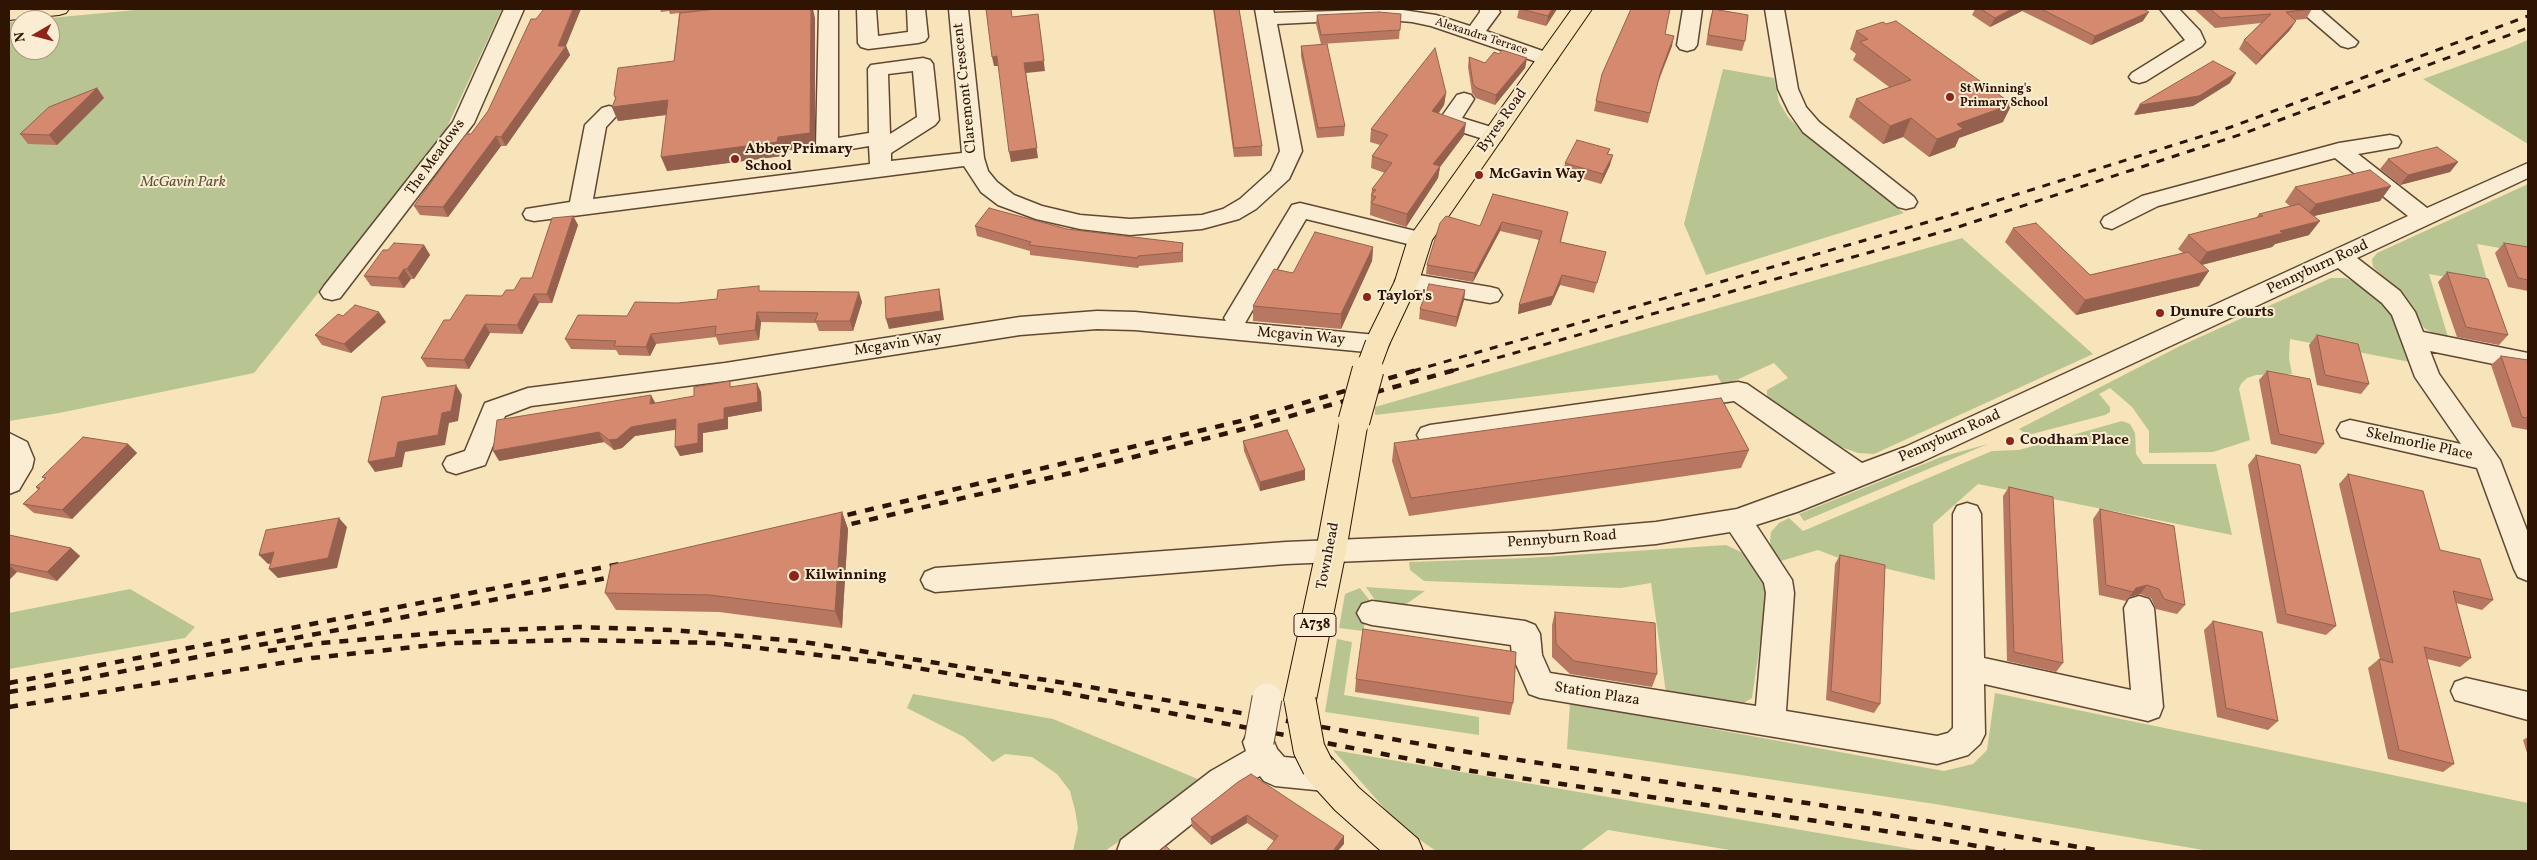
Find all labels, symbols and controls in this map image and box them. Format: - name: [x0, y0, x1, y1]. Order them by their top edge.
- north arrow: [10, 10, 60, 60]
- street label: Alexandra Terrace: [1433, 15, 1529, 59]
- street label: Claremont Crescent: [950, 22, 982, 154]
- text: N: [11, 31, 31, 43]
- place label: St Winning's Primary School: [1960, 83, 2048, 111]
- street label: Byres Road: [1474, 85, 1532, 157]
- marker: St Winning's Primary School: [1944, 91, 1956, 103]
- street label: The Meadows: [402, 116, 470, 200]
- place label: Abbey Primary School: [745, 141, 853, 176]
- marker: Abbey Primary School: [729, 153, 741, 165]
- place label: McGavin Way: [1489, 166, 1585, 184]
- marker: McGavin Way: [1473, 169, 1485, 181]
- park label: McGavin Park: [140, 174, 226, 192]
- street label: Pennyburn Road: [2264, 237, 2372, 299]
- place label: Taylor's: [1377, 288, 1432, 306]
- marker: Taylor's: [1361, 291, 1373, 303]
- place label: Dunure Courts: [2170, 304, 2274, 322]
- marker: Dunure Courts: [2154, 307, 2166, 319]
- street label: Mcgavin Way: [1256, 324, 1346, 350]
- street label: Mcgavin Way: [853, 329, 943, 361]
- street label: Pennyburn Road: [1896, 406, 2004, 468]
- street label: Skelmorlie Place: [2364, 425, 2474, 465]
- place label: Coodham Place: [2020, 432, 2129, 450]
- marker: Coodham Place: [2004, 435, 2016, 447]
- street label: Townhead: [1314, 521, 1344, 591]
- street label: Pennyburn Road: [1507, 527, 1617, 553]
- place label: Kilwinning: [805, 567, 887, 585]
- marker: Kilwinning: [787, 569, 801, 583]
- road number: A738: [1294, 614, 1336, 636]
- street label: Station Plaza: [1553, 679, 1641, 711]

